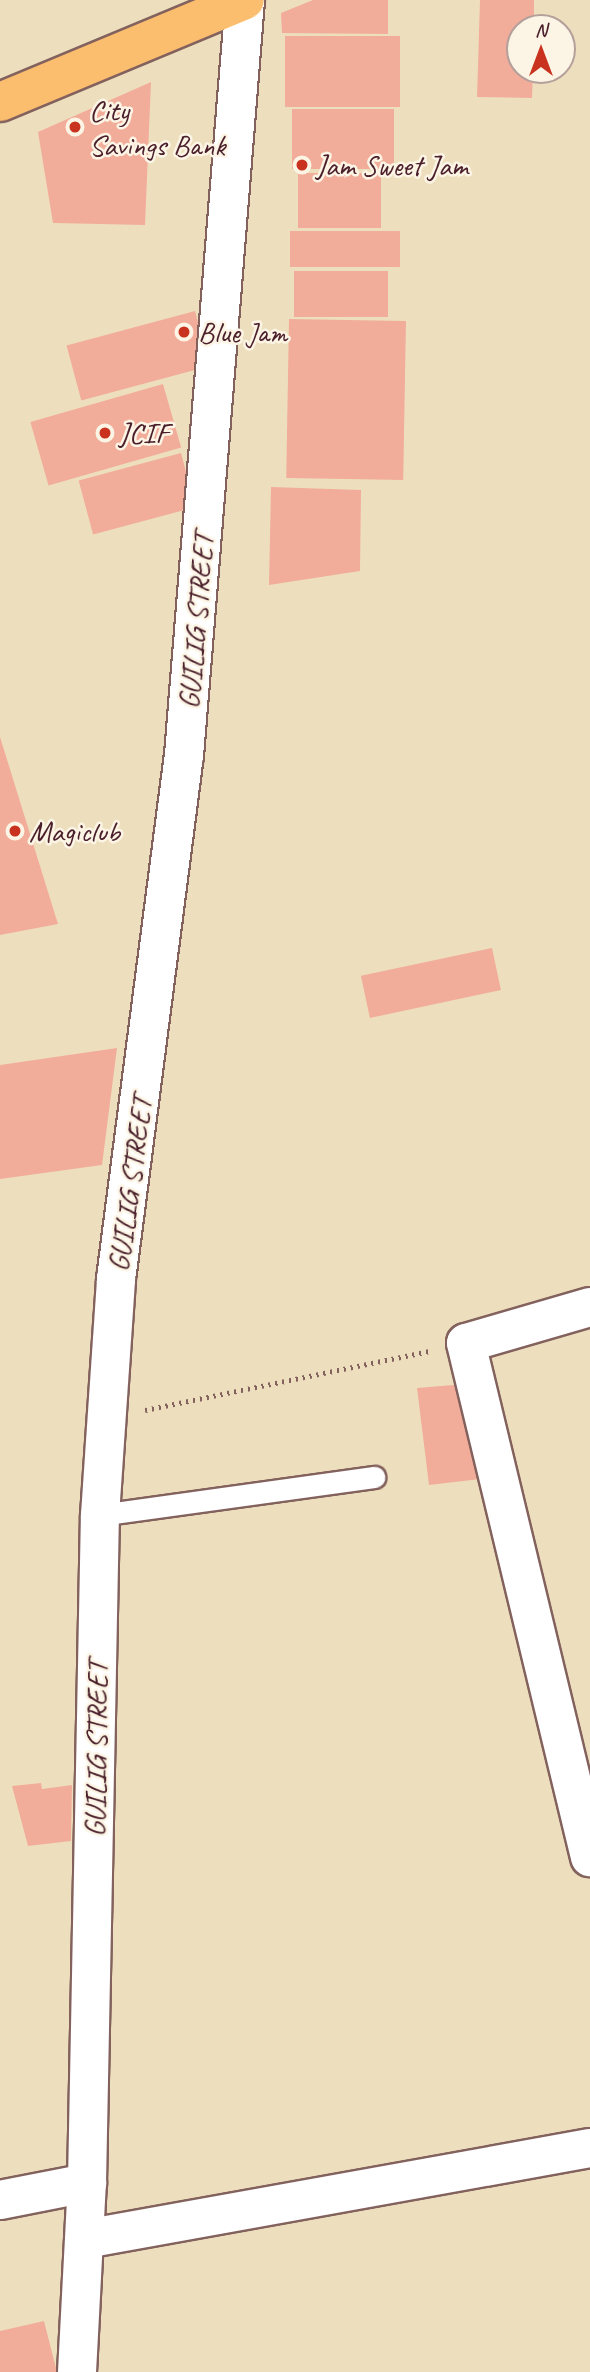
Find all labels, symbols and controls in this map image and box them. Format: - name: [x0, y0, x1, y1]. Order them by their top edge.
- north arrow: [506, 14, 576, 84]
- text: N: [535, 18, 547, 42]
- place label: City Savings Bank: [89, 92, 226, 162]
- marker: City Savings Bank: [67, 119, 83, 135]
- place label: Jam Sweet Jam: [316, 147, 467, 183]
- marker: Jam Sweet Jam: [294, 157, 310, 173]
- place label: Blue Jam: [198, 314, 286, 350]
- marker: Blue Jam: [176, 324, 192, 340]
- place label: JCIF: [119, 415, 169, 451]
- marker: JCIF: [97, 425, 113, 441]
- street label: GUILIG STREET: [170, 532, 222, 710]
- place label: Magiclub: [29, 813, 120, 849]
- marker: Magiclub: [7, 823, 23, 839]
- street label: GUILIG STREET: [100, 1094, 160, 1274]
- street label: GUILIG STREET: [76, 1661, 116, 1837]

